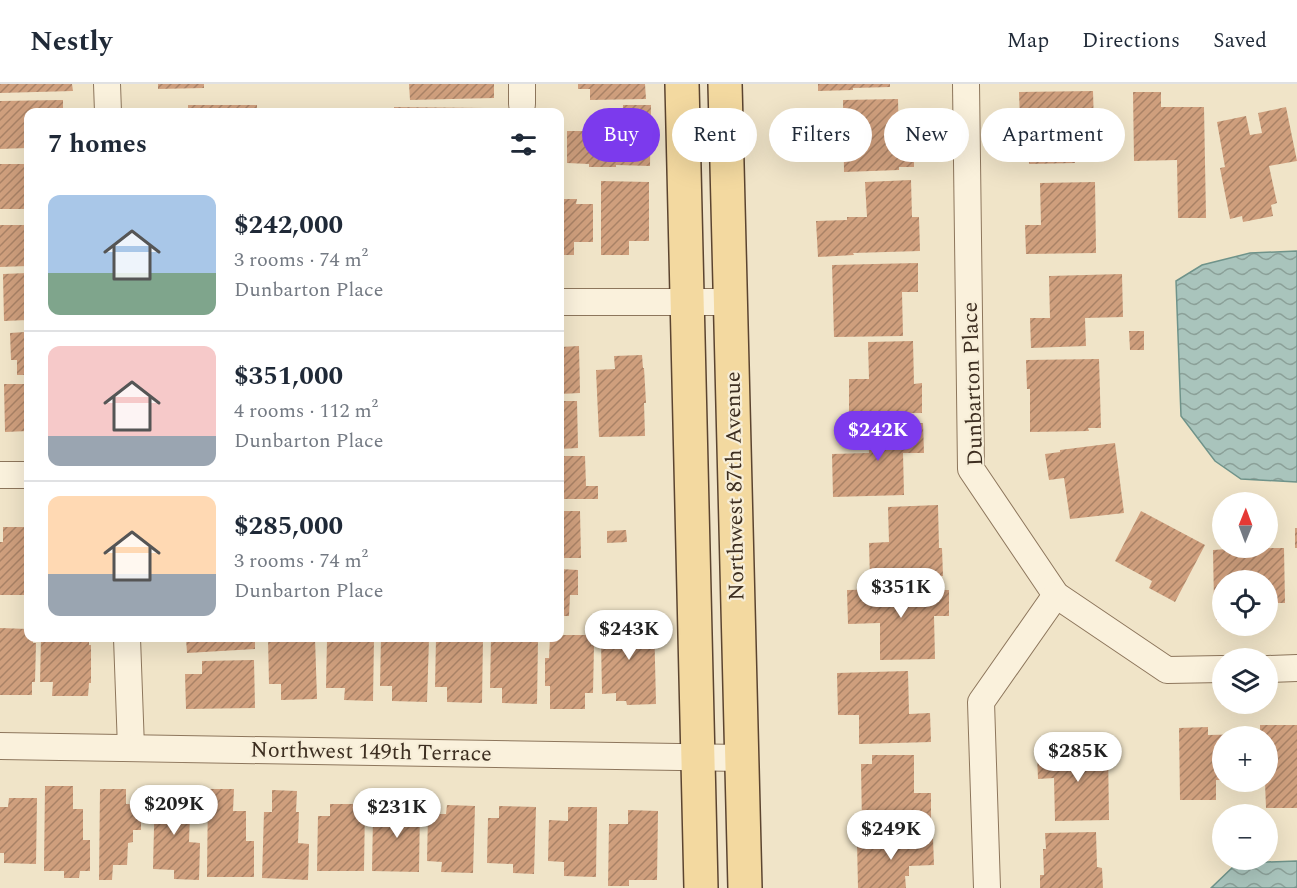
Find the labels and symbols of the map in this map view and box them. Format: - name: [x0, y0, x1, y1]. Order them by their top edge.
- street label: Dunbarton Place: [954, 301, 992, 467]
- street label: Northwest 87th Avenue: [717, 371, 753, 601]
- pin: $242K: [836, 411, 920, 462]
- north arrow: [1212, 492, 1278, 558]
- pin: $351K: [859, 568, 943, 619]
- pin: $243K: [587, 610, 671, 661]
- pin: $285K: [1036, 732, 1120, 783]
- street label: Northwest 149th Terrace: [250, 733, 492, 771]
- pin: $209K: [132, 785, 216, 836]
- pin: $231K: [355, 788, 439, 839]
- pin: $249K: [849, 810, 933, 861]

